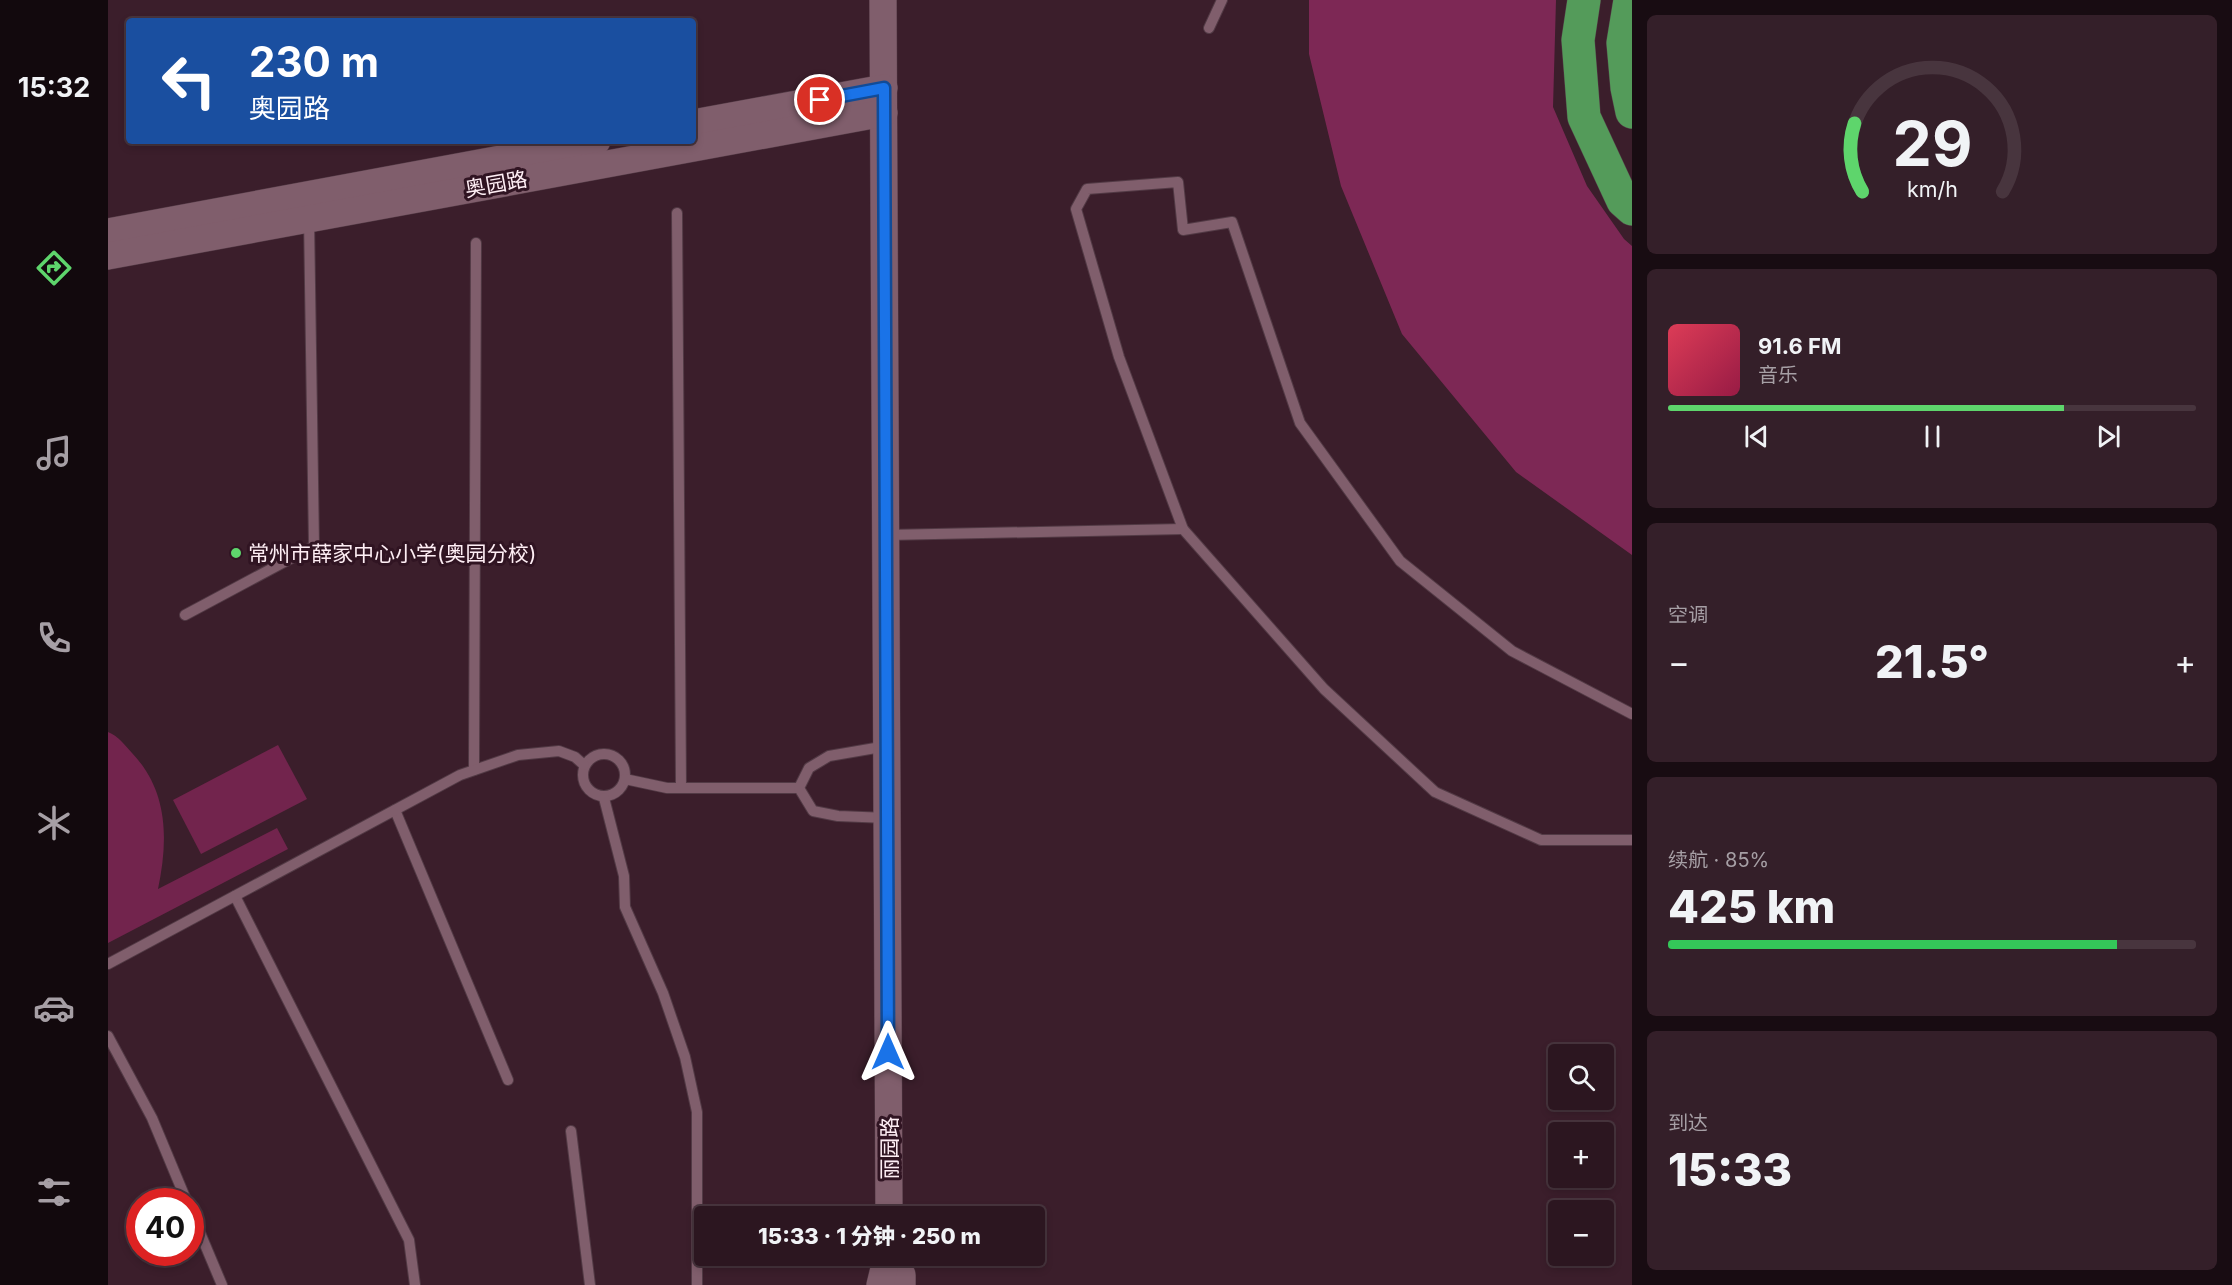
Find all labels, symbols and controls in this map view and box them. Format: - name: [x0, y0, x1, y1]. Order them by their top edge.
- text: 230 m: [249, 36, 379, 87]
- icon: left: [150, 42, 228, 120]
- text: 15:32: [18, 71, 90, 104]
- pin: [794, 74, 845, 125]
- icon: arrive: [803, 83, 836, 116]
- text: 奥园路: [249, 92, 330, 125]
- text: 29: [1892, 106, 1972, 181]
- street label: 奥园路: [463, 166, 529, 202]
- text: km/h: [1907, 176, 1957, 202]
- icon: directions: [33, 247, 75, 289]
- text: 91.6 FM: [1758, 333, 1841, 359]
- text: 音乐: [1758, 363, 1798, 387]
- icon: previous: [1740, 420, 1773, 453]
- icon: pause: [1916, 420, 1949, 453]
- icon: next: [2092, 420, 2125, 453]
- icon: music: [33, 432, 75, 474]
- place label: 常州市薛家中心小学(奥园分校): [248, 541, 536, 566]
- marker: 常州市薛家中心小学(奥园分校): [229, 546, 243, 560]
- text: 空调: [1668, 603, 1708, 627]
- icon: phone: [33, 617, 75, 659]
- text: 21.5°: [1875, 634, 1989, 689]
- text: −: [1668, 642, 1690, 682]
- text: +: [2174, 642, 2196, 682]
- icon: climate: [33, 802, 75, 844]
- text: 续航 · 85%: [1668, 848, 1769, 872]
- text: 425 km: [1668, 879, 1835, 934]
- icon: car: [33, 987, 75, 1029]
- position arrow: [856, 1020, 920, 1084]
- map controls: [1548, 1044, 1614, 1266]
- button: search: [1548, 1044, 1614, 1110]
- text: 到达: [1668, 1111, 1708, 1135]
- street label: 丽园路: [877, 1117, 902, 1180]
- button: +: [1548, 1122, 1614, 1188]
- text: 15:33: [1668, 1142, 1792, 1197]
- icon: filters: [33, 1171, 75, 1213]
- speed limit sign: 40: [126, 1188, 204, 1266]
- button: −: [1548, 1200, 1614, 1266]
- text: 15:33 · 1 分钟 · 250 m: [758, 1223, 981, 1249]

